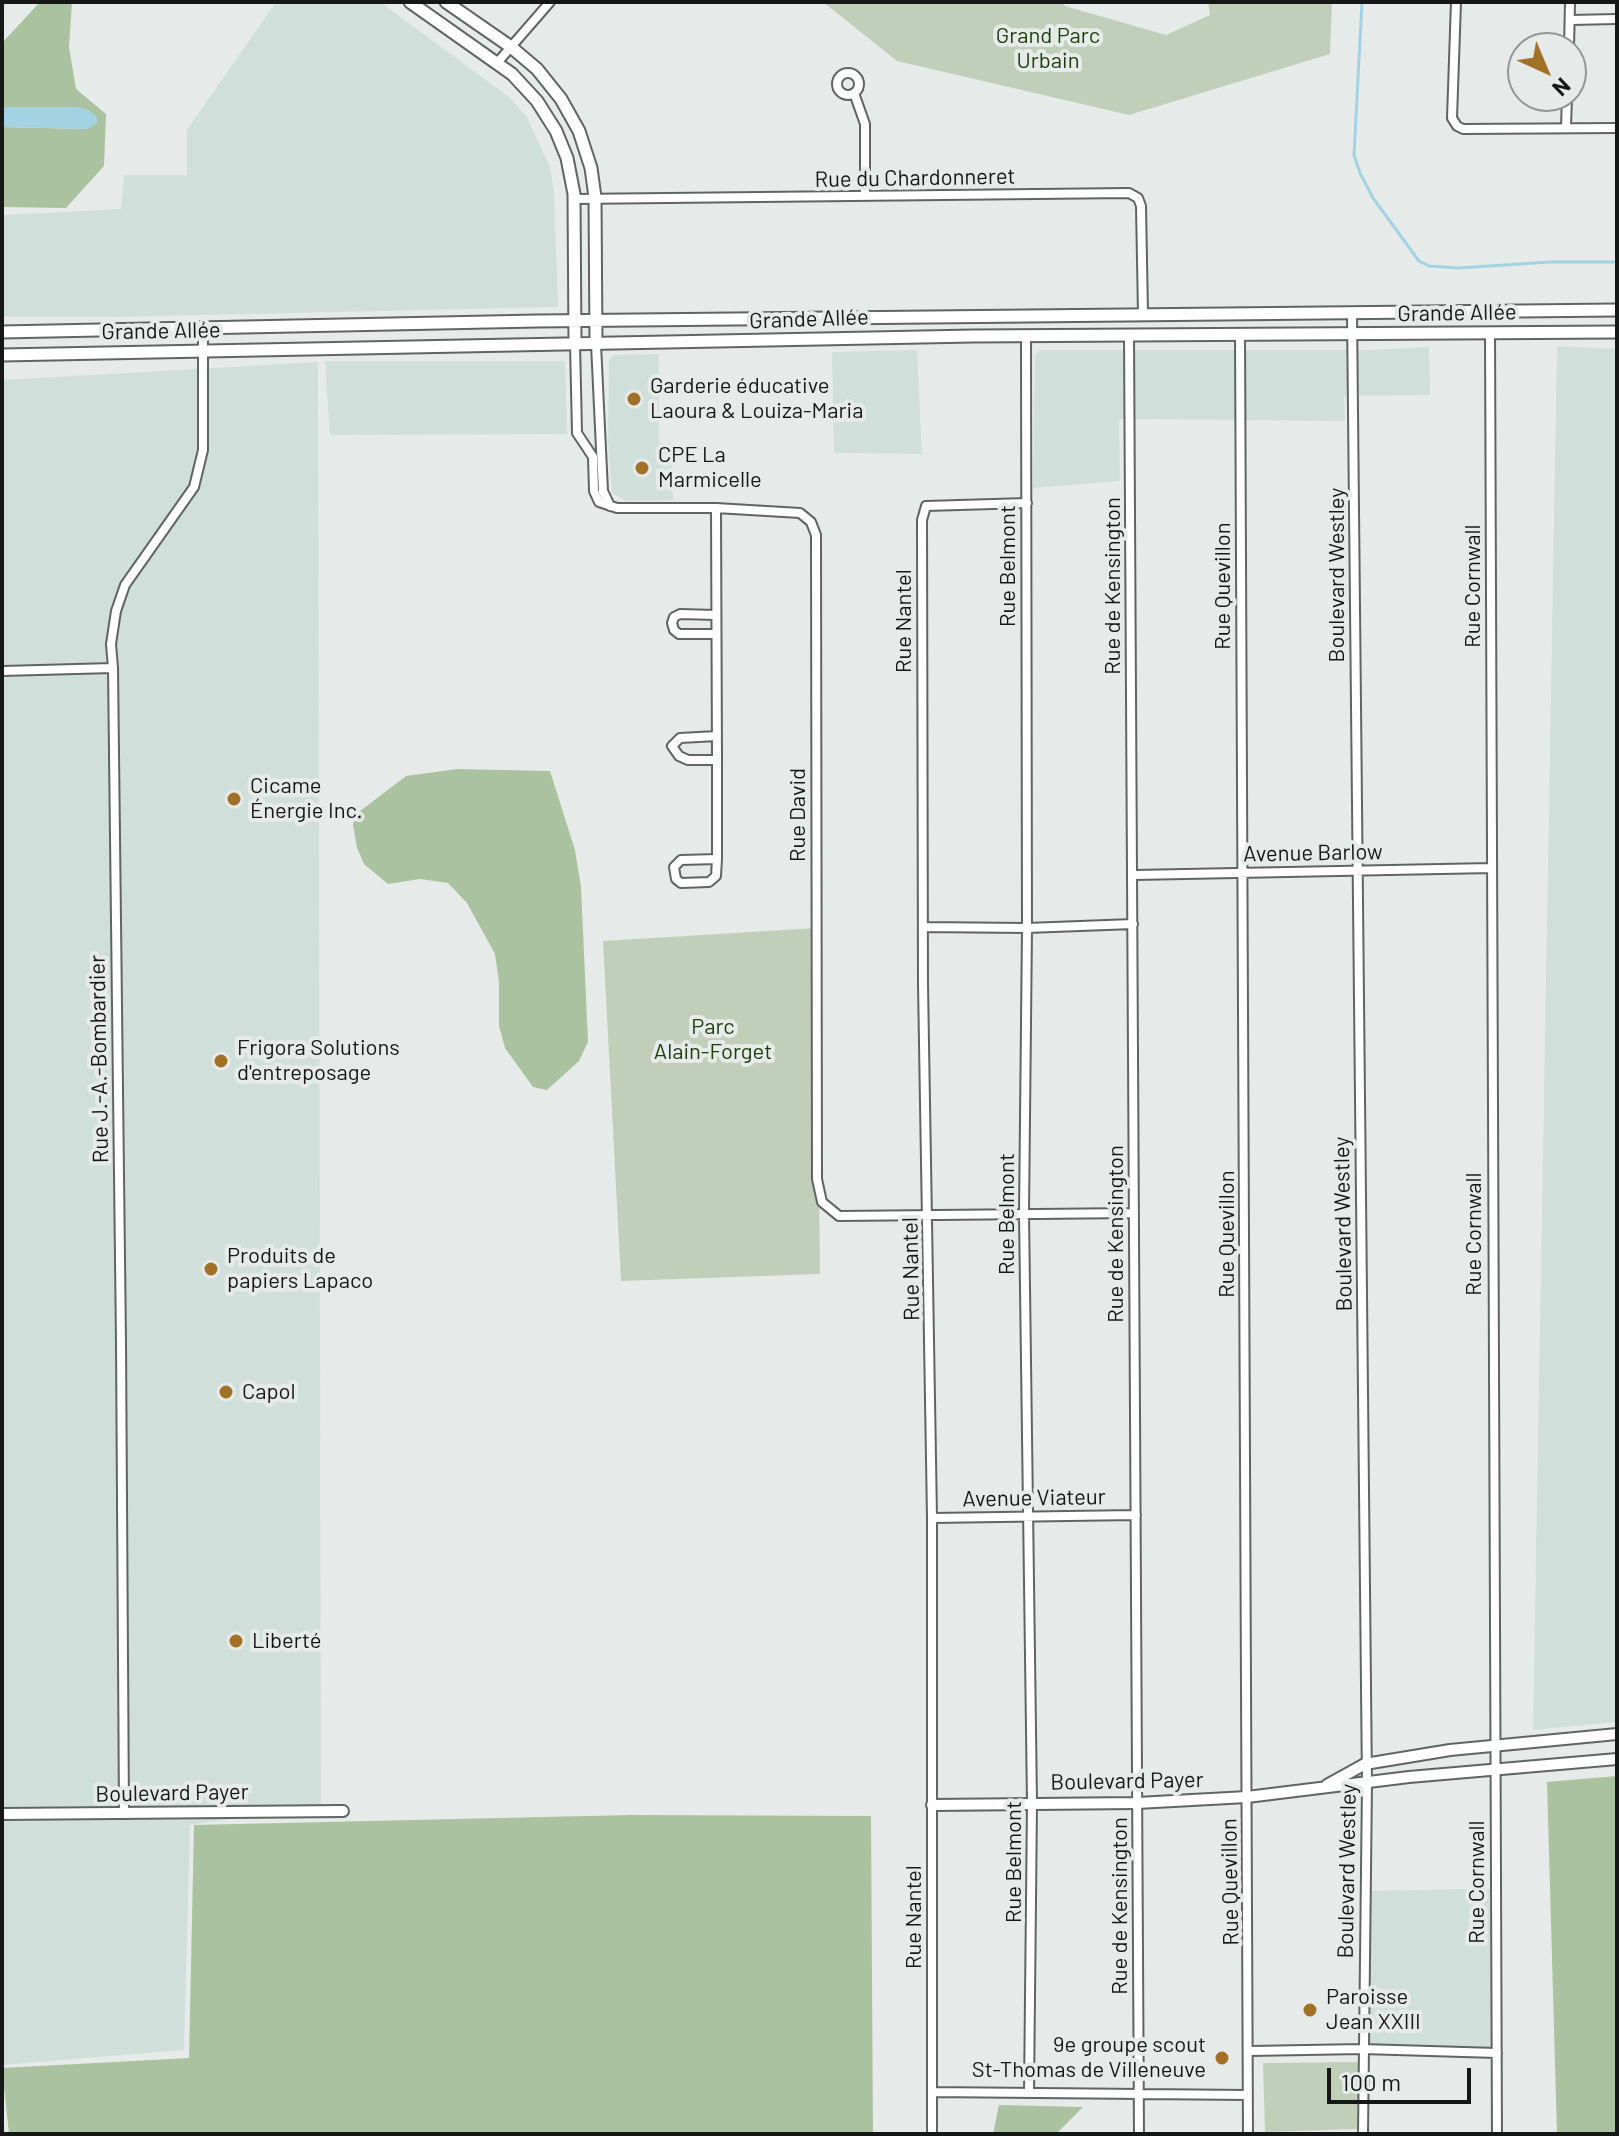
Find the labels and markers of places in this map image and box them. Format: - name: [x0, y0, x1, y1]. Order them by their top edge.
- place label: Garderie éducative Laoura & Louiza-Maria: [650, 373, 863, 424]
- marker: Garderie éducative Laoura & Louiza-Maria: [625, 390, 643, 408]
- place label: CPE La Marmicelle: [658, 442, 762, 494]
- marker: CPE La Marmicelle: [633, 459, 651, 477]
- place label: Cicame Énergie Inc.: [250, 773, 362, 824]
- marker: Cicame Énergie Inc.: [225, 790, 243, 808]
- place label: Frigora Solutions d'entreposage: [237, 1035, 400, 1086]
- marker: Frigora Solutions d'entreposage: [212, 1052, 230, 1070]
- place label: Produits de papiers Lapaco: [227, 1243, 373, 1294]
- marker: Produits de papiers Lapaco: [202, 1260, 220, 1278]
- place label: Capol: [242, 1379, 295, 1405]
- marker: Capol: [217, 1383, 235, 1401]
- place label: Liberté: [252, 1628, 321, 1654]
- marker: Liberté: [227, 1632, 245, 1650]
- place label: Paroisse Jean XXIII: [1326, 1984, 1421, 2036]
- marker: Paroisse Jean XXIII: [1301, 2001, 1319, 2019]
- place label: 9e groupe scout St-Thomas de Villeneuve: [972, 2032, 1206, 2084]
- marker: 9e groupe scout St-Thomas de Villeneuve: [1213, 2049, 1231, 2067]

